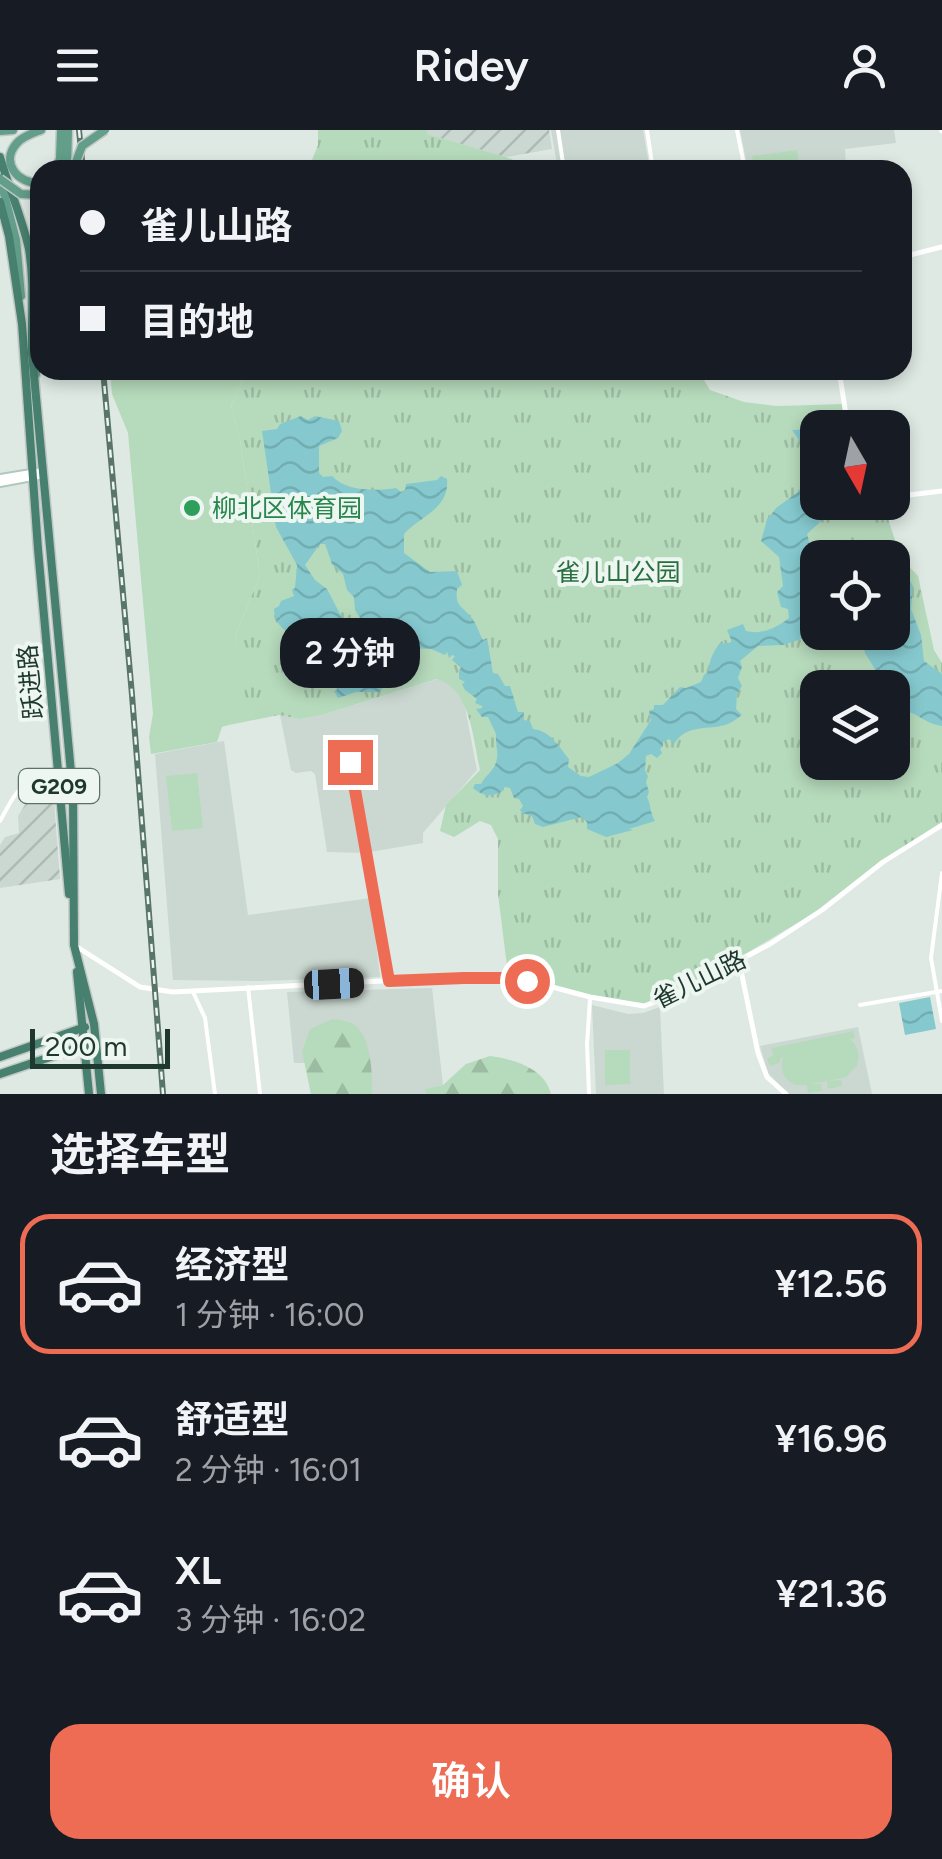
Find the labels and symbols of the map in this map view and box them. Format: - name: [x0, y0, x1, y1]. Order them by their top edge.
- north arrow: [800, 410, 910, 520]
- place label: 柳北区体育园: [212, 493, 362, 523]
- marker: 柳北区体育园: [181, 497, 203, 519]
- park label: 雀儿山公园: [555, 557, 681, 587]
- callout: 2 分钟: [280, 617, 420, 687]
- street label: 跃进路: [12, 643, 48, 721]
- route end: [328, 740, 373, 785]
- road number: G209: [19, 769, 99, 803]
- street label: 雀儿山路: [647, 944, 751, 1014]
- route start: [505, 959, 550, 1004]
- car: [303, 967, 365, 1001]
- scale bar: [30, 1024, 170, 1068]

